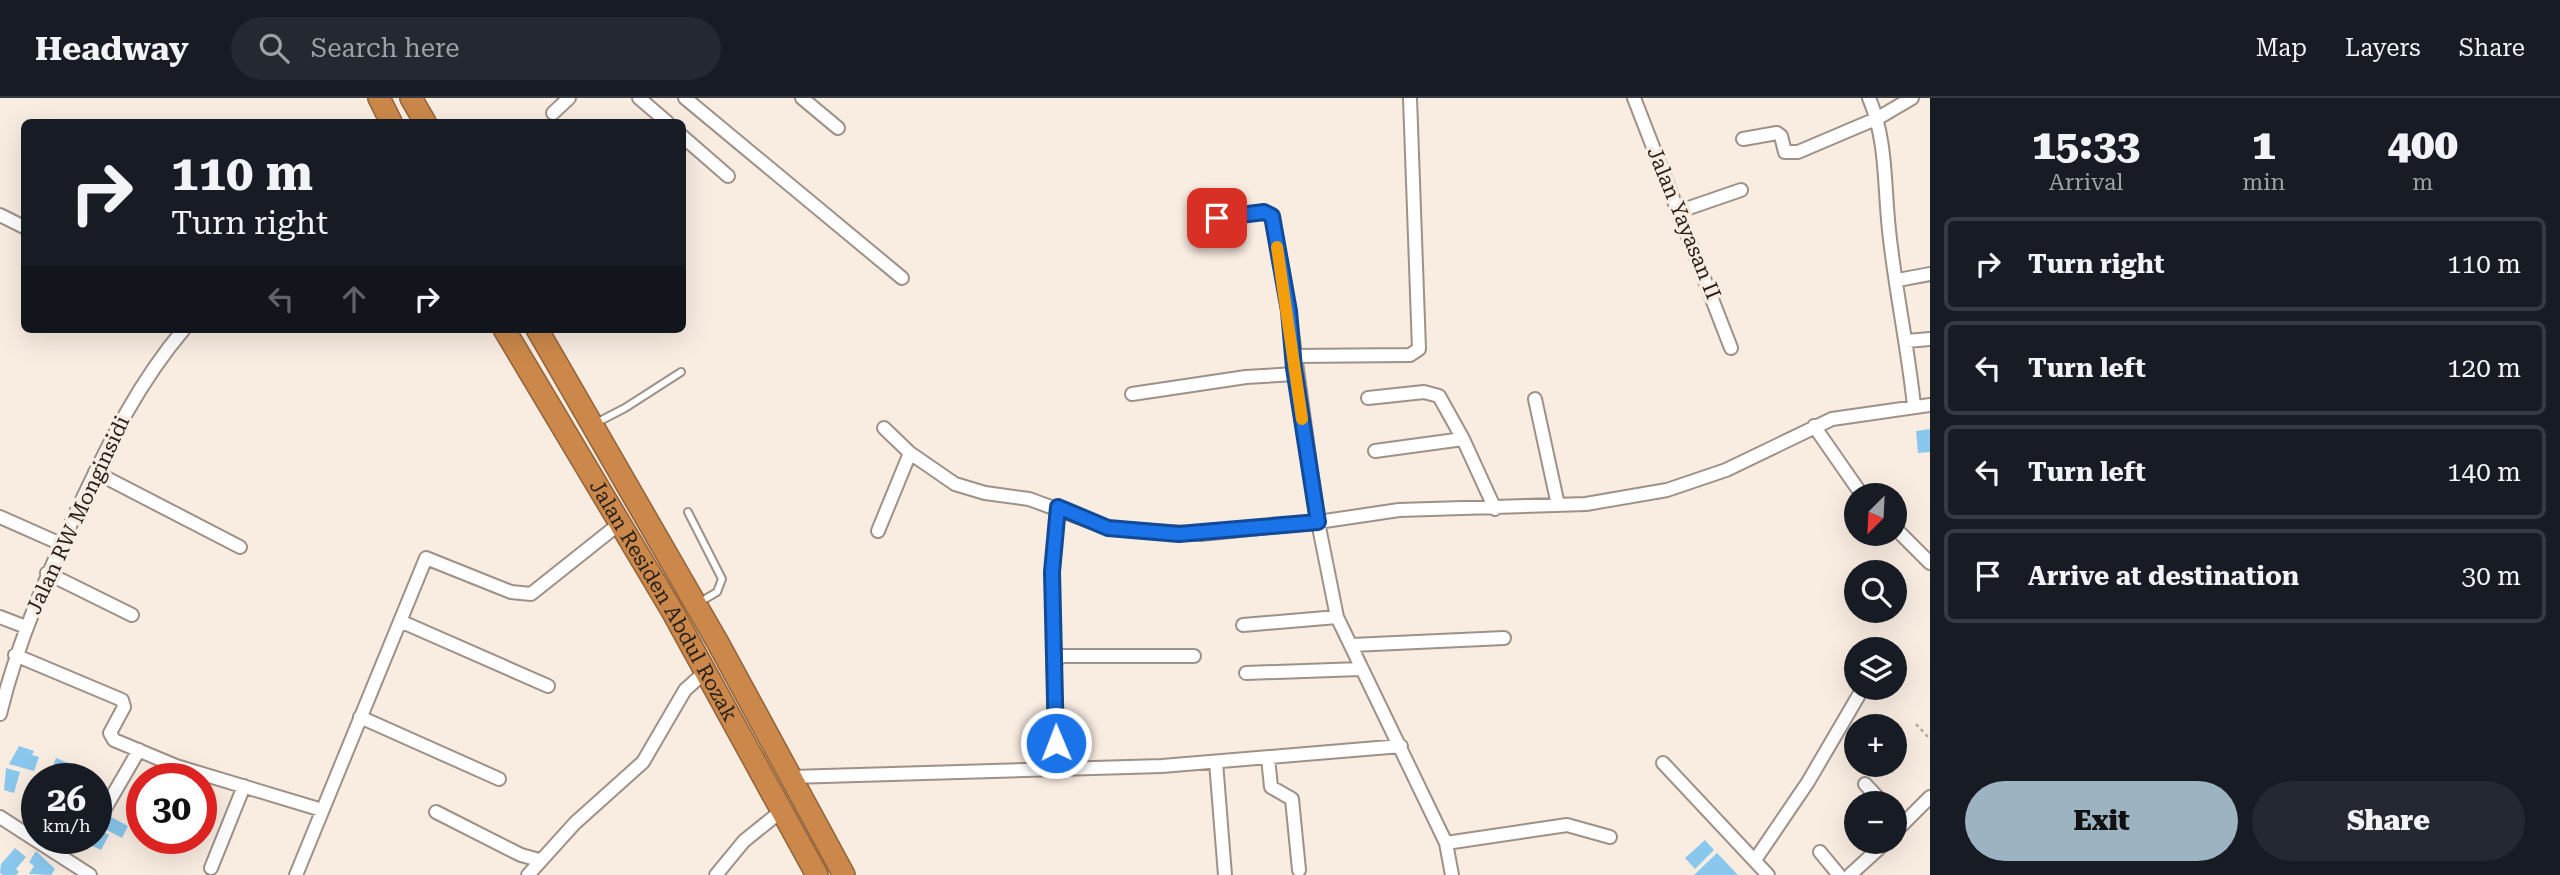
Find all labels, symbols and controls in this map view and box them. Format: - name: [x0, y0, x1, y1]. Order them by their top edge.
- search box: [231, 17, 721, 80]
- text: Headway: [35, 29, 189, 68]
- icon: search: [255, 29, 293, 67]
- text: Search here: [311, 33, 460, 63]
- text: Map: [2256, 34, 2307, 62]
- text: Layers: [2345, 34, 2421, 62]
- text: Share: [2459, 34, 2525, 62]
- text: 15:33: [2032, 120, 2140, 169]
- text: 1: [2252, 120, 2276, 169]
- text: 400: [2387, 120, 2458, 169]
- street label: Jalan Yayasan II: [1642, 143, 1726, 303]
- text: 110 m: [171, 145, 313, 202]
- icon: right: [56, 147, 147, 238]
- text: Arrival: [2049, 169, 2123, 196]
- text: min: [2242, 169, 2285, 196]
- text: m: [2412, 169, 2433, 196]
- pin: [1187, 188, 1247, 248]
- icon: arrive: [1198, 199, 1236, 237]
- text: Turn right: [171, 204, 328, 242]
- icon: right: [1969, 245, 2007, 283]
- text: Turn right: [2028, 249, 2164, 279]
- text: 110 m: [2447, 249, 2521, 279]
- icon: left: [262, 280, 300, 318]
- icon: ahead: [335, 280, 373, 318]
- icon: right: [408, 280, 446, 318]
- icon: left: [1969, 349, 2007, 387]
- text: Turn left: [2028, 353, 2146, 383]
- text: 120 m: [2447, 353, 2521, 383]
- street label: Jalan RW Monginsidi: [22, 412, 135, 618]
- icon: left: [1969, 453, 2007, 491]
- text: Turn left: [2028, 457, 2146, 487]
- text: 140 m: [2447, 457, 2521, 487]
- street label: Jalan Residen Abdul Rozak: [585, 475, 742, 725]
- north arrow: [1844, 483, 1908, 546]
- map controls: [1844, 483, 1907, 854]
- icon: arrive: [1969, 557, 2007, 595]
- button: search: [1844, 560, 1907, 623]
- text: Arrive at destination: [2028, 561, 2299, 591]
- text: 30 m: [2462, 561, 2521, 591]
- button: layers: [1844, 637, 1907, 700]
- position arrow: [1019, 706, 1093, 780]
- button: +: [1844, 714, 1907, 777]
- speed limit sign: 30: [126, 763, 217, 854]
- text: 26: [47, 779, 86, 820]
- button: Exit: [1965, 781, 2238, 861]
- button: Share: [2252, 781, 2525, 861]
- button: −: [1844, 791, 1907, 854]
- text: km/h: [42, 815, 91, 836]

